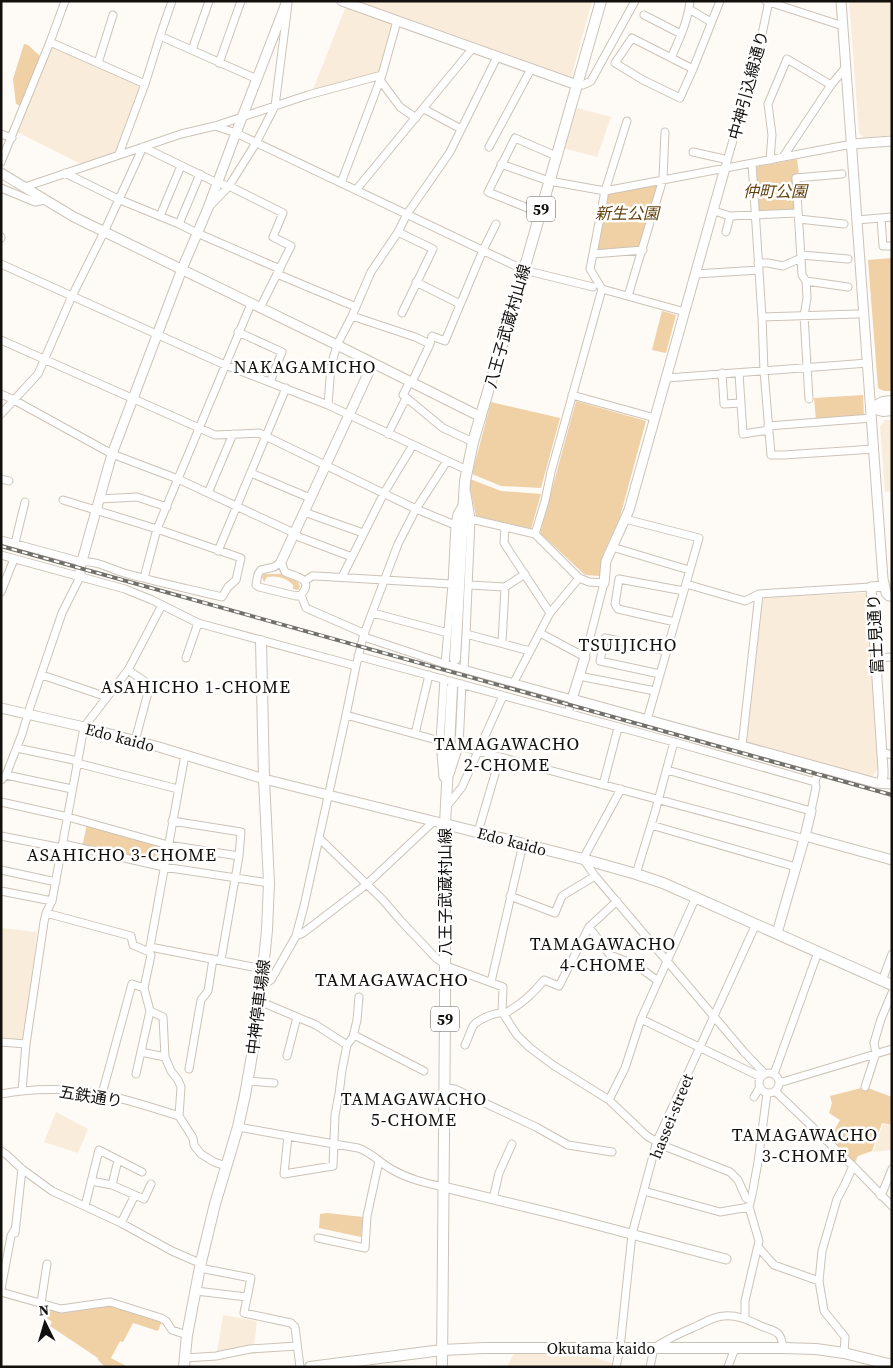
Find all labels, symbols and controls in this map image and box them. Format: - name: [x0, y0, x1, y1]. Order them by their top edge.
- street label: 中神引込線通り: [723, 28, 773, 142]
- park label: 仲町公園: [743, 180, 809, 202]
- road number: 59: [527, 196, 555, 222]
- park label: 新生公園: [595, 202, 661, 224]
- street label: 八王子武蔵村山線: [479, 261, 535, 391]
- district label: NAKAGAMICHO: [234, 354, 376, 379]
- street label: 富士見通り: [862, 593, 888, 675]
- district label: TSUIJICHO: [579, 632, 677, 657]
- district label: ASAHICHO 1-CHOME: [101, 674, 291, 699]
- street label: Edo kaido: [83, 717, 157, 757]
- district label: TAMAGAWACHO 2-CHOME: [434, 731, 580, 777]
- street label: Edo kaido: [475, 821, 549, 861]
- street label: 八王子武蔵村山線: [434, 828, 456, 956]
- district label: ASAHICHO 3-CHOME: [27, 842, 217, 867]
- district label: TAMAGAWACHO 4-CHOME: [530, 931, 676, 977]
- street label: 中神停車場線: [241, 958, 275, 1056]
- district label: TAMAGAWACHO: [315, 966, 469, 992]
- road number: 59: [431, 1006, 459, 1032]
- street label: hassei-street: [644, 1069, 698, 1162]
- street label: 五鉄通り: [58, 1080, 124, 1112]
- district label: TAMAGAWACHO 5-CHOME: [341, 1086, 487, 1132]
- district label: TAMAGAWACHO 3-CHOME: [732, 1122, 878, 1168]
- north arrow: [20, 1298, 70, 1348]
- text: N: [38, 1300, 50, 1320]
- street label: Okutama kaido: [547, 1337, 655, 1359]

